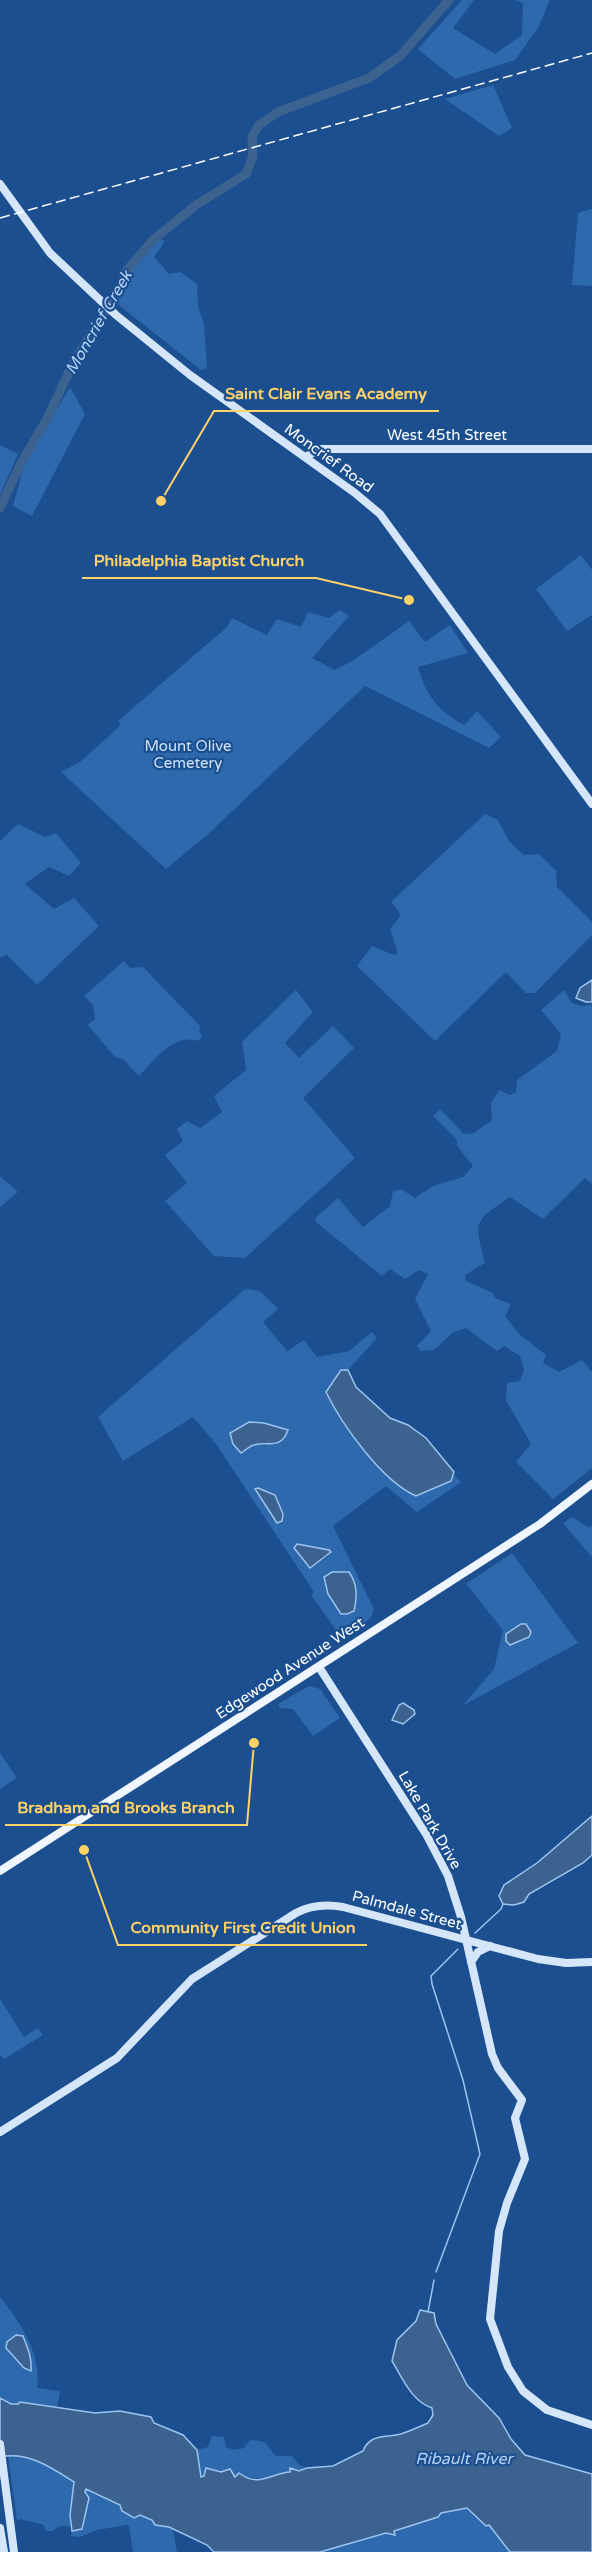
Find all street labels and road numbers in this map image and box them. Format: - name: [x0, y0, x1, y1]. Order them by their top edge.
- street label: Moncrief Road: [281, 420, 377, 496]
- street label: West 45th Street: [387, 426, 507, 444]
- street label: Edgewood Avenue West: [212, 1613, 368, 1723]
- street label: Lake Park Drive: [395, 1768, 465, 1872]
- street label: Palmdale Street: [350, 1887, 464, 1933]

